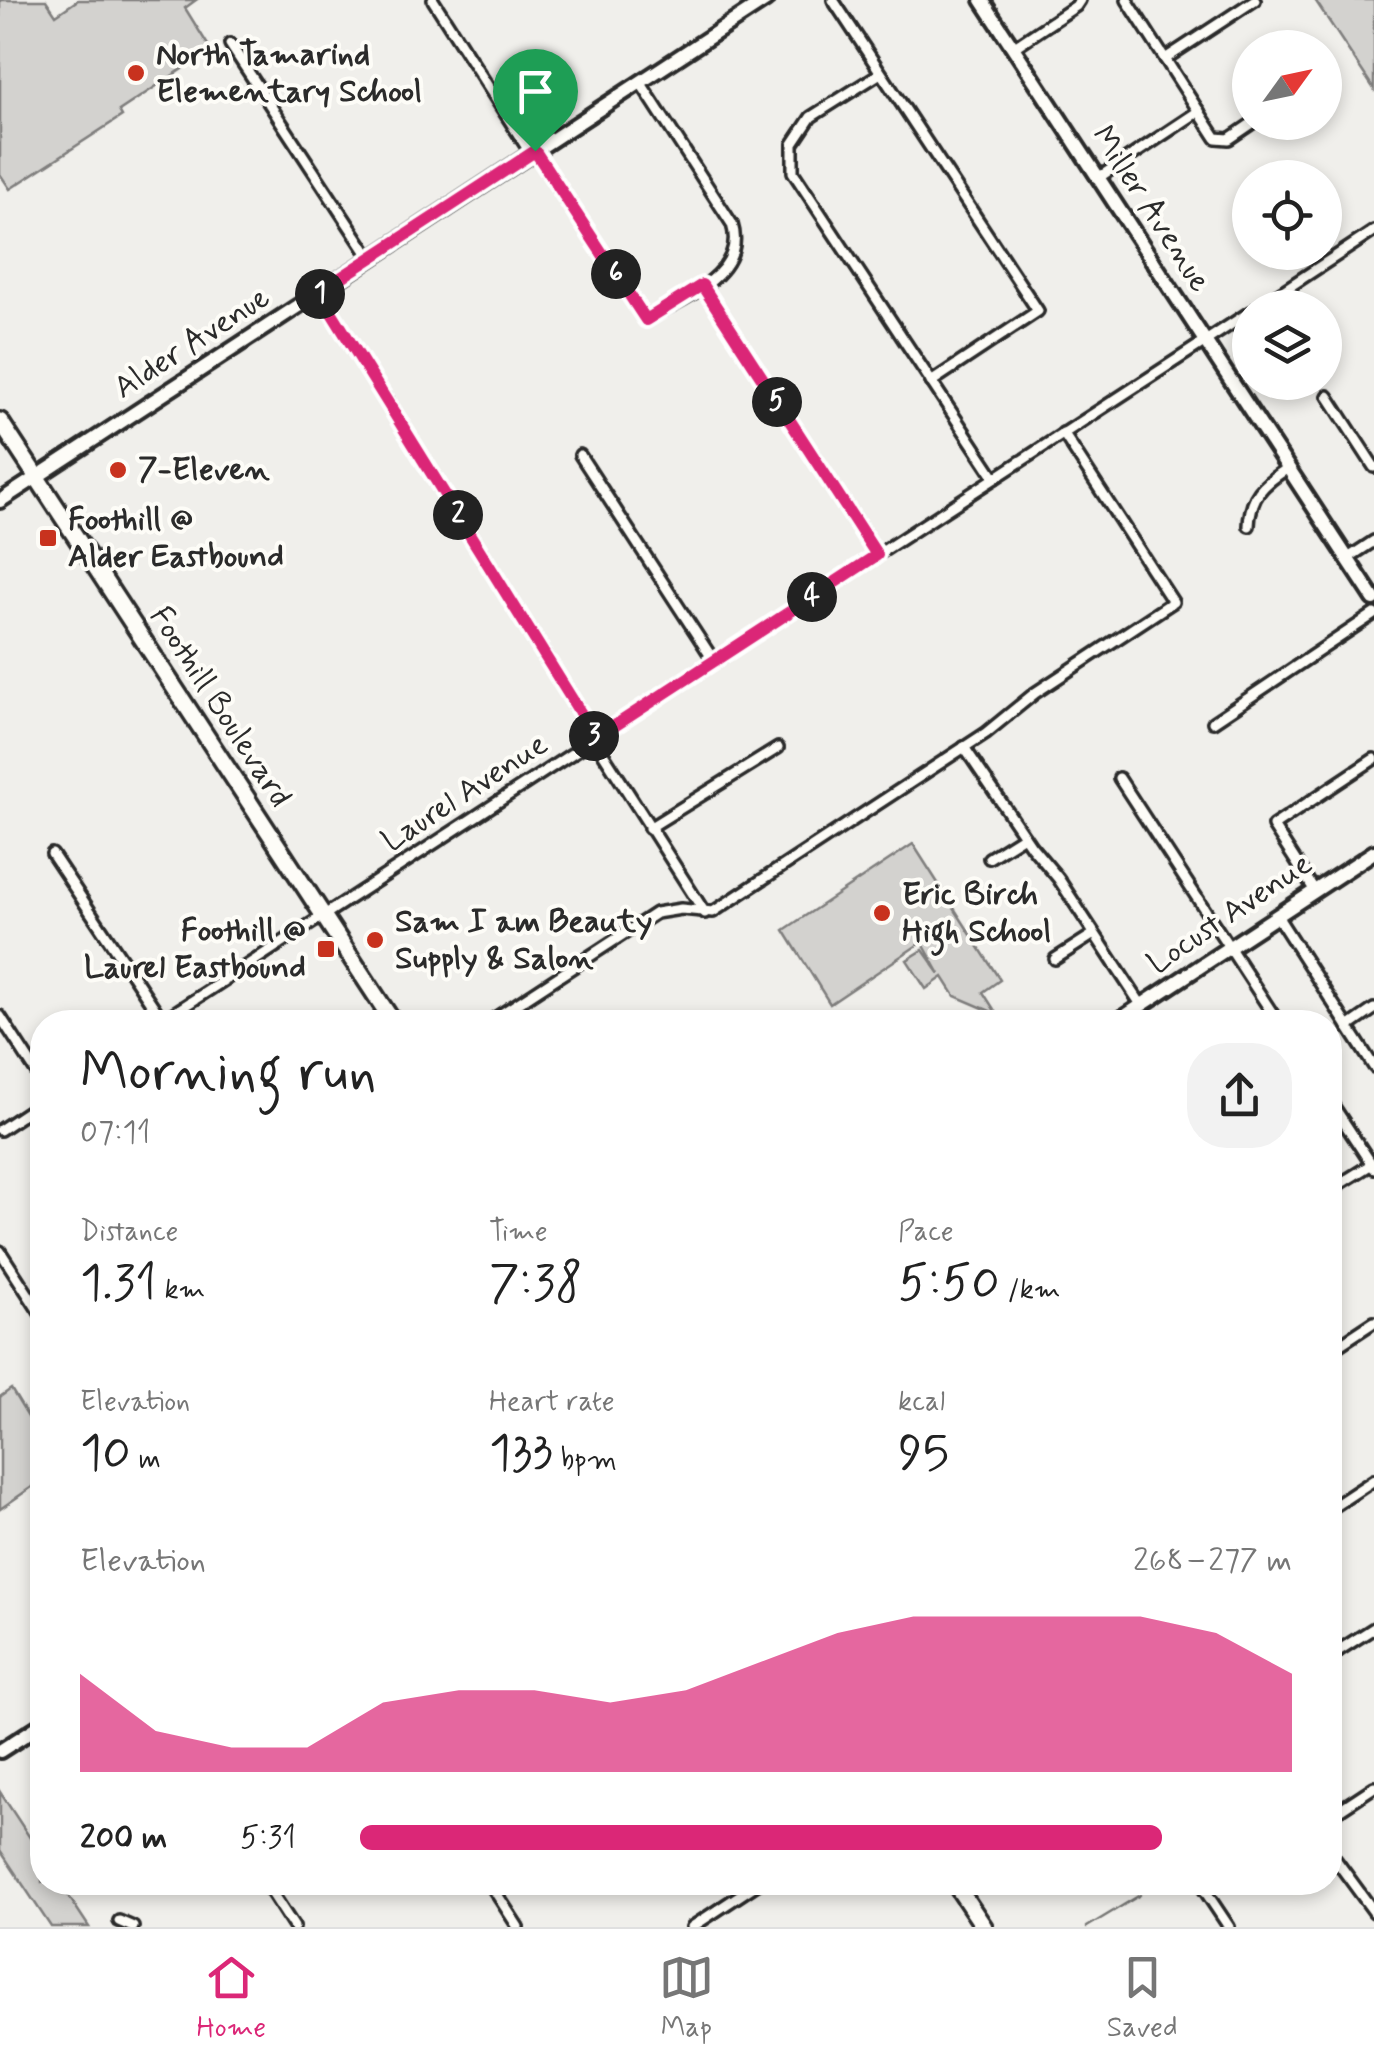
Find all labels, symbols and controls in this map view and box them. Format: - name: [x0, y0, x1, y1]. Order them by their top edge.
- north arrow: [1232, 30, 1342, 140]
- map controls: [1232, 30, 1342, 400]
- place label: North Tamarind Elementary School: [156, 34, 422, 113]
- pin: [493, 49, 578, 152]
- marker: North Tamarind Elementary School: [125, 62, 147, 84]
- icon: arrive: [508, 64, 563, 119]
- street label: Miller Avenue: [1082, 118, 1220, 300]
- button: locate: [1232, 160, 1342, 270]
- pin: 6: [591, 249, 641, 299]
- text: 6: [609, 255, 623, 292]
- pin: 1: [295, 269, 345, 319]
- text: 1: [314, 275, 326, 312]
- street label: Alder Avenue: [106, 277, 278, 409]
- button: layers: [1232, 290, 1342, 400]
- pin: 5: [752, 377, 802, 427]
- text: 5: [769, 383, 785, 420]
- place label: 7-Eleven: [138, 449, 270, 491]
- marker: 7-Eleven: [107, 459, 129, 481]
- pin: 2: [433, 490, 483, 540]
- text: 2: [451, 496, 465, 533]
- place label: Foothill @ Alder Eastbound: [68, 499, 284, 578]
- marker: Foothill @ Alder Eastbound: [37, 527, 59, 549]
- pin: 4: [787, 572, 837, 622]
- text: 4: [804, 578, 820, 615]
- street label: Foothill Boulevard: [139, 598, 301, 816]
- pin: 3: [569, 711, 619, 761]
- text: 3: [588, 717, 600, 754]
- street label: Laurel Avenue: [374, 724, 556, 862]
- street label: Locust Avenue: [1139, 843, 1321, 985]
- place label: Eric Birch High School: [902, 874, 1051, 957]
- place label: Sam I am Beauty Supply & Salon: [395, 901, 652, 980]
- marker: Eric Birch High School: [871, 902, 893, 924]
- place label: Foothill @ Laurel Eastbound: [84, 910, 306, 989]
- marker: Sam I am Beauty Supply & Salon: [364, 929, 386, 951]
- marker: Foothill @ Laurel Eastbound: [315, 938, 337, 960]
- text: Morning run: [80, 1038, 377, 1110]
- button: share: [1187, 1043, 1292, 1148]
- text: 07:11: [80, 1112, 151, 1154]
- text: Distance: [80, 1214, 178, 1251]
- text: Time: [489, 1214, 548, 1251]
- text: Pace: [898, 1214, 954, 1251]
- text: 1.31: [80, 1251, 157, 1317]
- text: 7:38: [489, 1251, 583, 1317]
- text: 5:50: [898, 1251, 1000, 1317]
- text: km: [157, 1272, 205, 1309]
- text: /km: [1000, 1272, 1061, 1309]
- text: Elevation: [80, 1384, 190, 1421]
- text: Heart rate: [489, 1384, 615, 1421]
- text: kcal: [898, 1384, 945, 1421]
- text: 10: [80, 1421, 131, 1487]
- text: 133: [489, 1421, 553, 1487]
- text: 95: [898, 1421, 949, 1487]
- text: m: [131, 1442, 161, 1479]
- text: bpm: [553, 1442, 617, 1479]
- text: Elevation: [80, 1540, 206, 1582]
- text: 268–277 m: [1133, 1540, 1292, 1582]
- text: 200 m: [80, 1817, 167, 1859]
- text: 5:31: [240, 1817, 296, 1859]
- tab: Home: [196, 1950, 266, 2047]
- tab: Map: [659, 1950, 714, 2047]
- tab: Saved: [1107, 1950, 1178, 2047]

